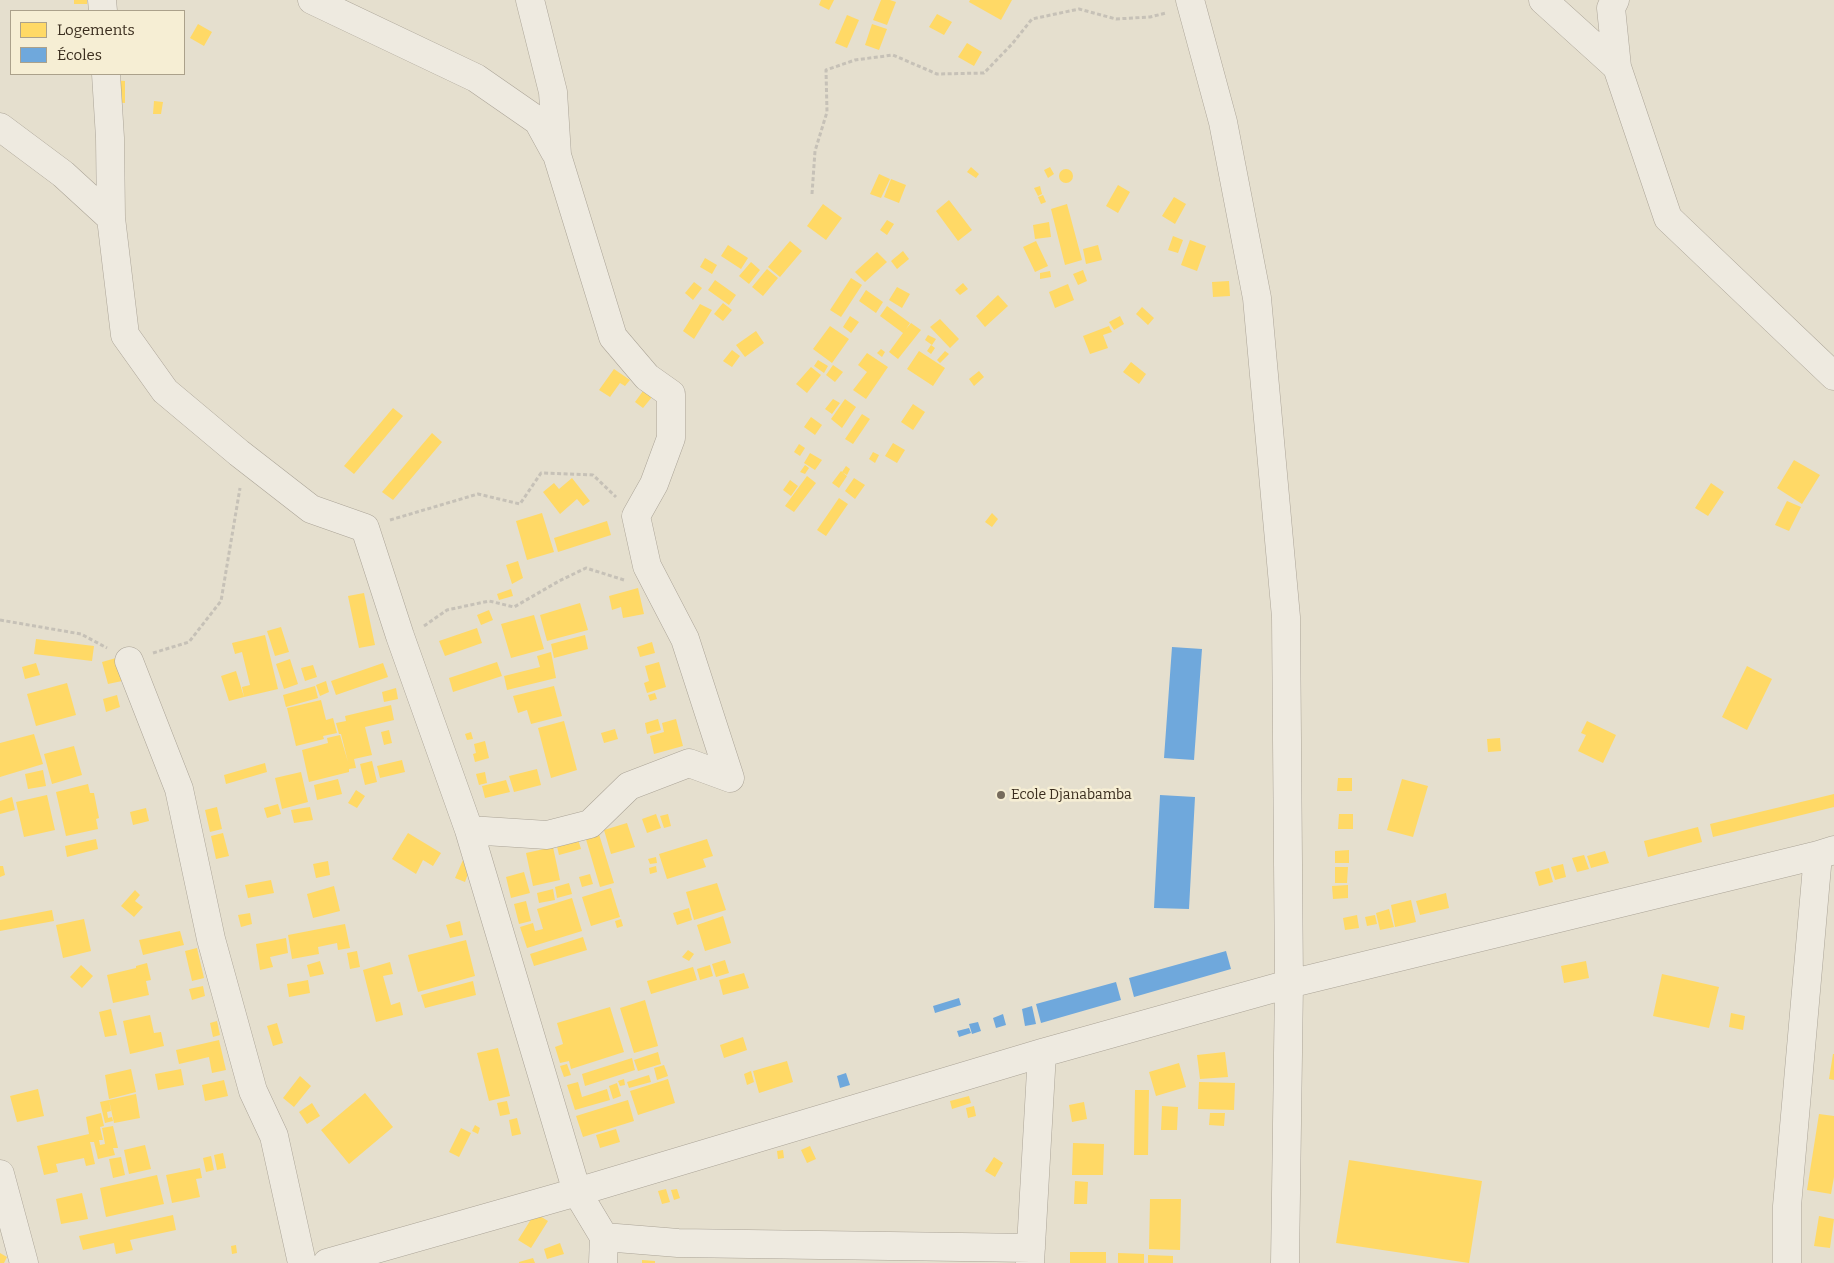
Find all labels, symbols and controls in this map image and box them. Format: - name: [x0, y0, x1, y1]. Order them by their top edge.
- legend: [10, 10, 185, 75]
- text: Logements: [57, 21, 135, 39]
- text: Écoles: [57, 46, 102, 64]
- place label: Ecole Djanabamba: [1011, 787, 1132, 803]
- marker: Ecole Djanabamba: [995, 789, 1007, 801]

